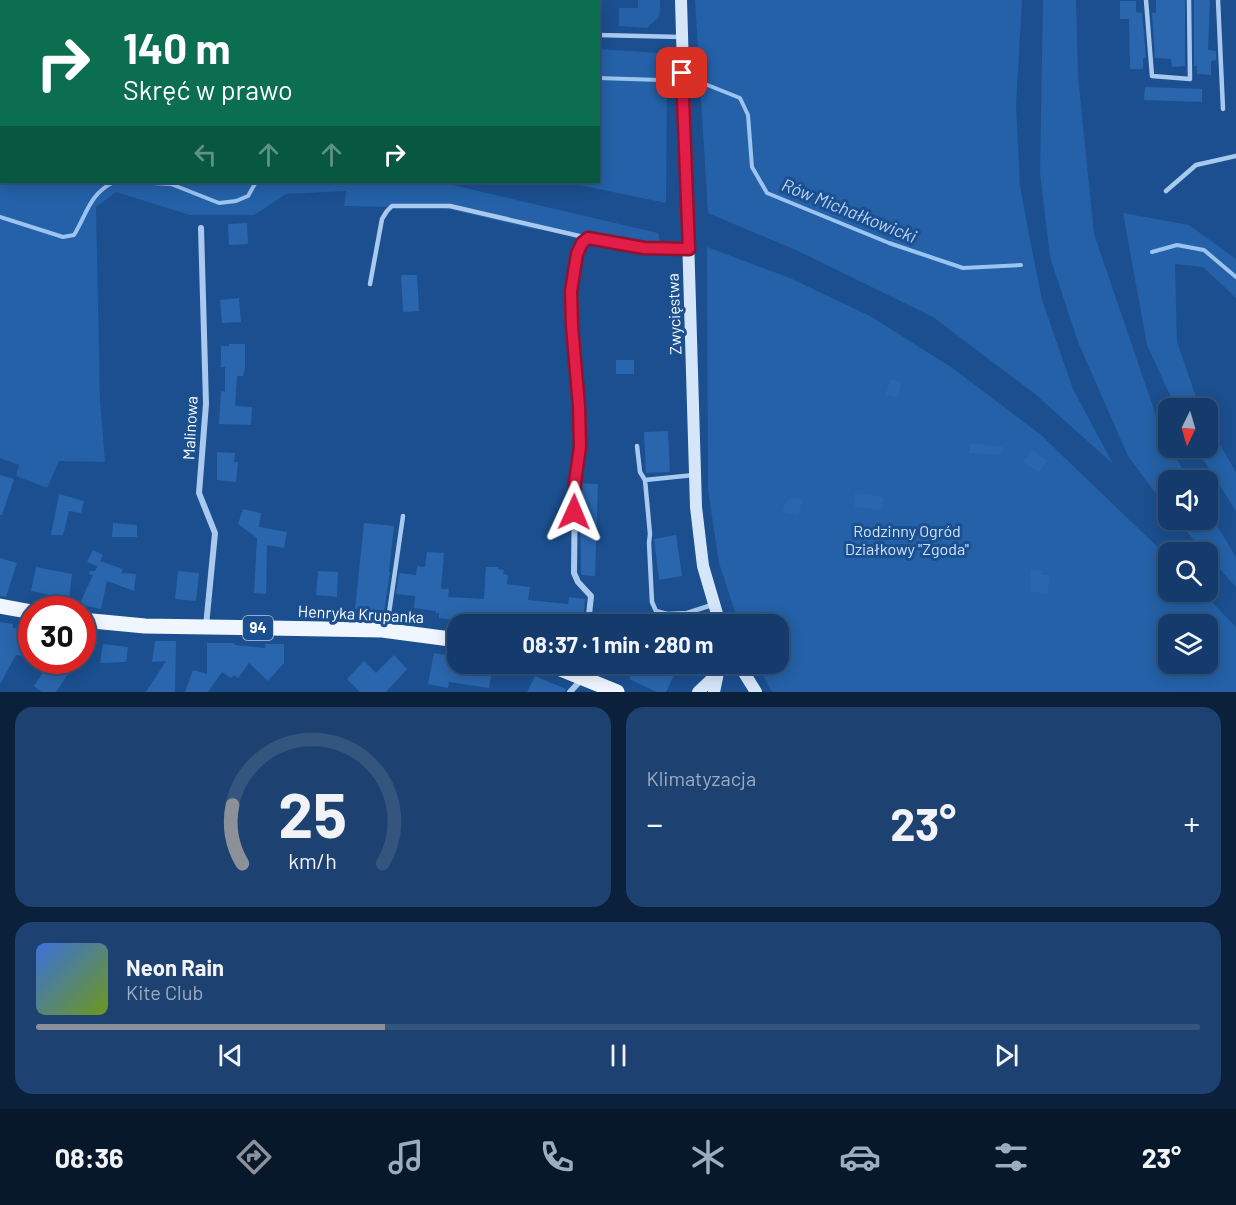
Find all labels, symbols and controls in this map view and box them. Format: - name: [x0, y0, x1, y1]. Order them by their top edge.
- text: 140 m: [123, 22, 231, 72]
- icon: right: [24, 24, 102, 102]
- pin: [656, 47, 707, 98]
- icon: arrive: [665, 56, 698, 89]
- text: Skręć w prawo: [123, 73, 293, 105]
- icon: left: [189, 138, 222, 171]
- icon: ahead: [252, 138, 285, 171]
- icon: ahead: [315, 138, 348, 171]
- icon: right: [378, 138, 411, 171]
- water label: Rów Michałkowicki: [779, 173, 921, 247]
- street label: Zwycięstwa: [663, 273, 684, 355]
- street label: Malinowa: [178, 396, 201, 460]
- north arrow: [1158, 398, 1218, 458]
- map controls: [1158, 398, 1218, 674]
- button: sound: [1158, 470, 1218, 530]
- position arrow: [542, 480, 606, 544]
- park label: Rodzinny Ogród Działkowy "Zgoda": [845, 521, 969, 558]
- button: search: [1158, 542, 1218, 602]
- speed limit sign: 30: [18, 596, 96, 674]
- street label: Henryka Krupanka: [297, 601, 425, 626]
- button: layers: [1158, 614, 1218, 674]
- road number: 94: [243, 616, 273, 640]
- text: 08:37 · 1 min · 280 m: [523, 631, 713, 657]
- text: Klimatyzacja: [647, 766, 756, 790]
- text: 25: [278, 776, 347, 850]
- text: 23°: [890, 796, 956, 850]
- text: −: [647, 803, 663, 843]
- text: +: [1183, 803, 1200, 843]
- text: km/h: [288, 848, 337, 873]
- text: Neon Rain: [126, 954, 224, 980]
- text: Kite Club: [126, 980, 203, 1004]
- icon: previous: [214, 1039, 247, 1072]
- icon: pause: [602, 1039, 635, 1072]
- icon: next: [990, 1039, 1023, 1072]
- icon: directions: [233, 1136, 275, 1178]
- icon: music: [385, 1136, 427, 1178]
- icon: phone: [536, 1136, 578, 1178]
- icon: climate: [687, 1136, 729, 1178]
- icon: car: [839, 1136, 881, 1178]
- icon: filters: [990, 1136, 1032, 1178]
- text: 08:36: [55, 1141, 124, 1173]
- text: 23°: [1142, 1141, 1181, 1173]

